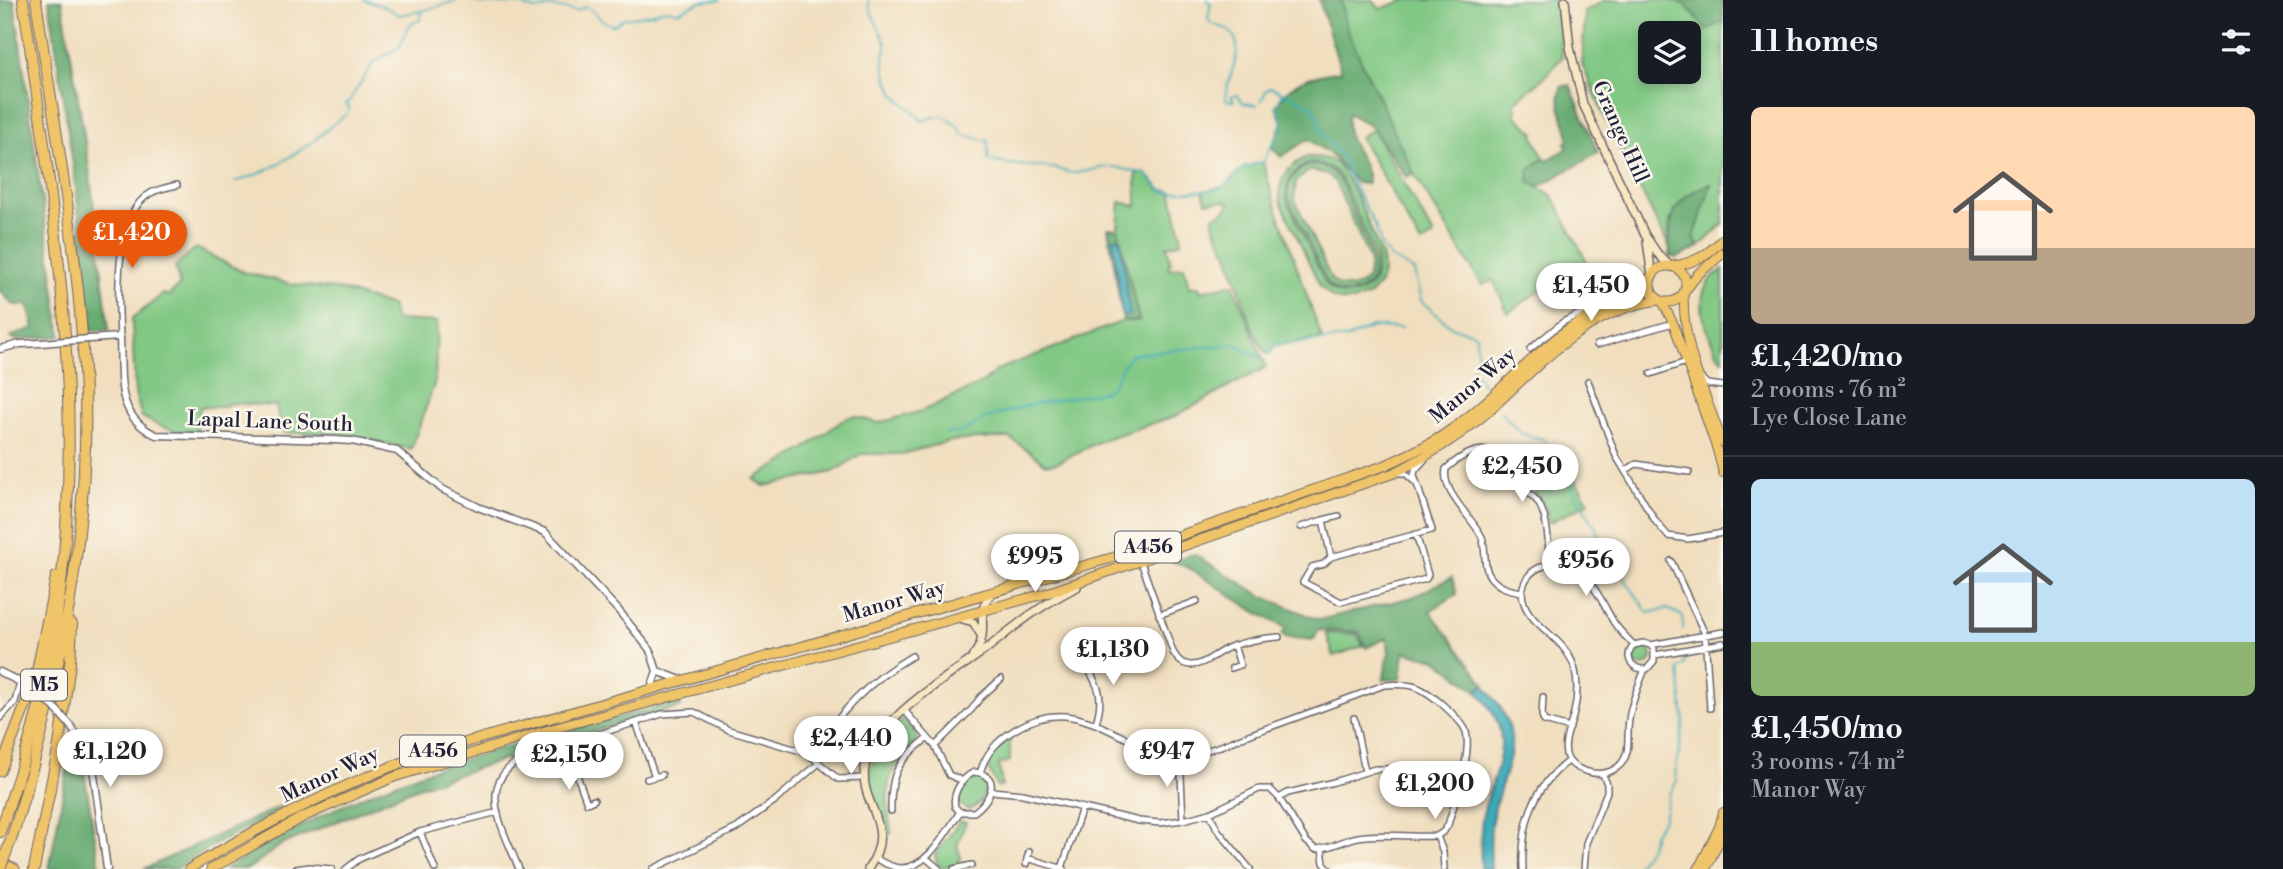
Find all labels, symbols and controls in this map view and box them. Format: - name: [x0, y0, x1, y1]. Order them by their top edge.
- map controls: [1638, 21, 1701, 84]
- button: layers: [1638, 21, 1701, 84]
- text: 11 homes: [1751, 23, 1878, 61]
- icon: filters: [2217, 23, 2255, 61]
- street label: Grange Hill: [1586, 77, 1654, 187]
- icon: home: [1940, 153, 2066, 279]
- pin: £1,420: [75, 210, 189, 270]
- text: £1,420: [93, 219, 171, 247]
- pin: £1,450: [1534, 264, 1648, 323]
- text: £1,450: [1552, 272, 1630, 300]
- text: £1,420/mo: [1751, 338, 1903, 376]
- street label: Manor Way: [1424, 342, 1522, 430]
- text: 2 rooms · 76 m²: [1751, 376, 1906, 404]
- text: Lye Close Lane: [1751, 404, 1907, 432]
- street label: Lapal Lane South: [187, 406, 354, 438]
- pin: £2,450: [1465, 444, 1579, 504]
- text: £2,450: [1482, 453, 1562, 481]
- icon: home: [1940, 525, 2066, 651]
- road number: A456: [1115, 532, 1181, 562]
- pin: £995: [994, 534, 1076, 594]
- pin: £956: [1545, 538, 1627, 598]
- text: £995: [1007, 543, 1063, 571]
- text: £956: [1558, 547, 1614, 575]
- street label: Manor Way: [840, 575, 949, 629]
- pin: £1,130: [1056, 628, 1170, 687]
- text: £1,130: [1076, 636, 1150, 664]
- road number: M5: [21, 670, 67, 700]
- text: £1,450/mo: [1751, 710, 1903, 748]
- pin: £2,440: [794, 716, 908, 776]
- text: £2,440: [810, 725, 892, 753]
- pin: £1,120: [53, 730, 167, 789]
- pin: £947: [1126, 730, 1208, 789]
- pin: £2,150: [512, 732, 626, 792]
- road number: A456: [400, 736, 466, 766]
- text: £1,120: [73, 738, 147, 766]
- text: £947: [1139, 738, 1195, 766]
- street label: Manor Way: [277, 741, 384, 809]
- text: £2,150: [531, 741, 607, 769]
- text: 3 rooms · 74 m²: [1751, 748, 1904, 776]
- pin: £1,200: [1378, 762, 1492, 821]
- text: £1,200: [1395, 770, 1475, 798]
- text: Manor Way: [1751, 776, 1866, 804]

